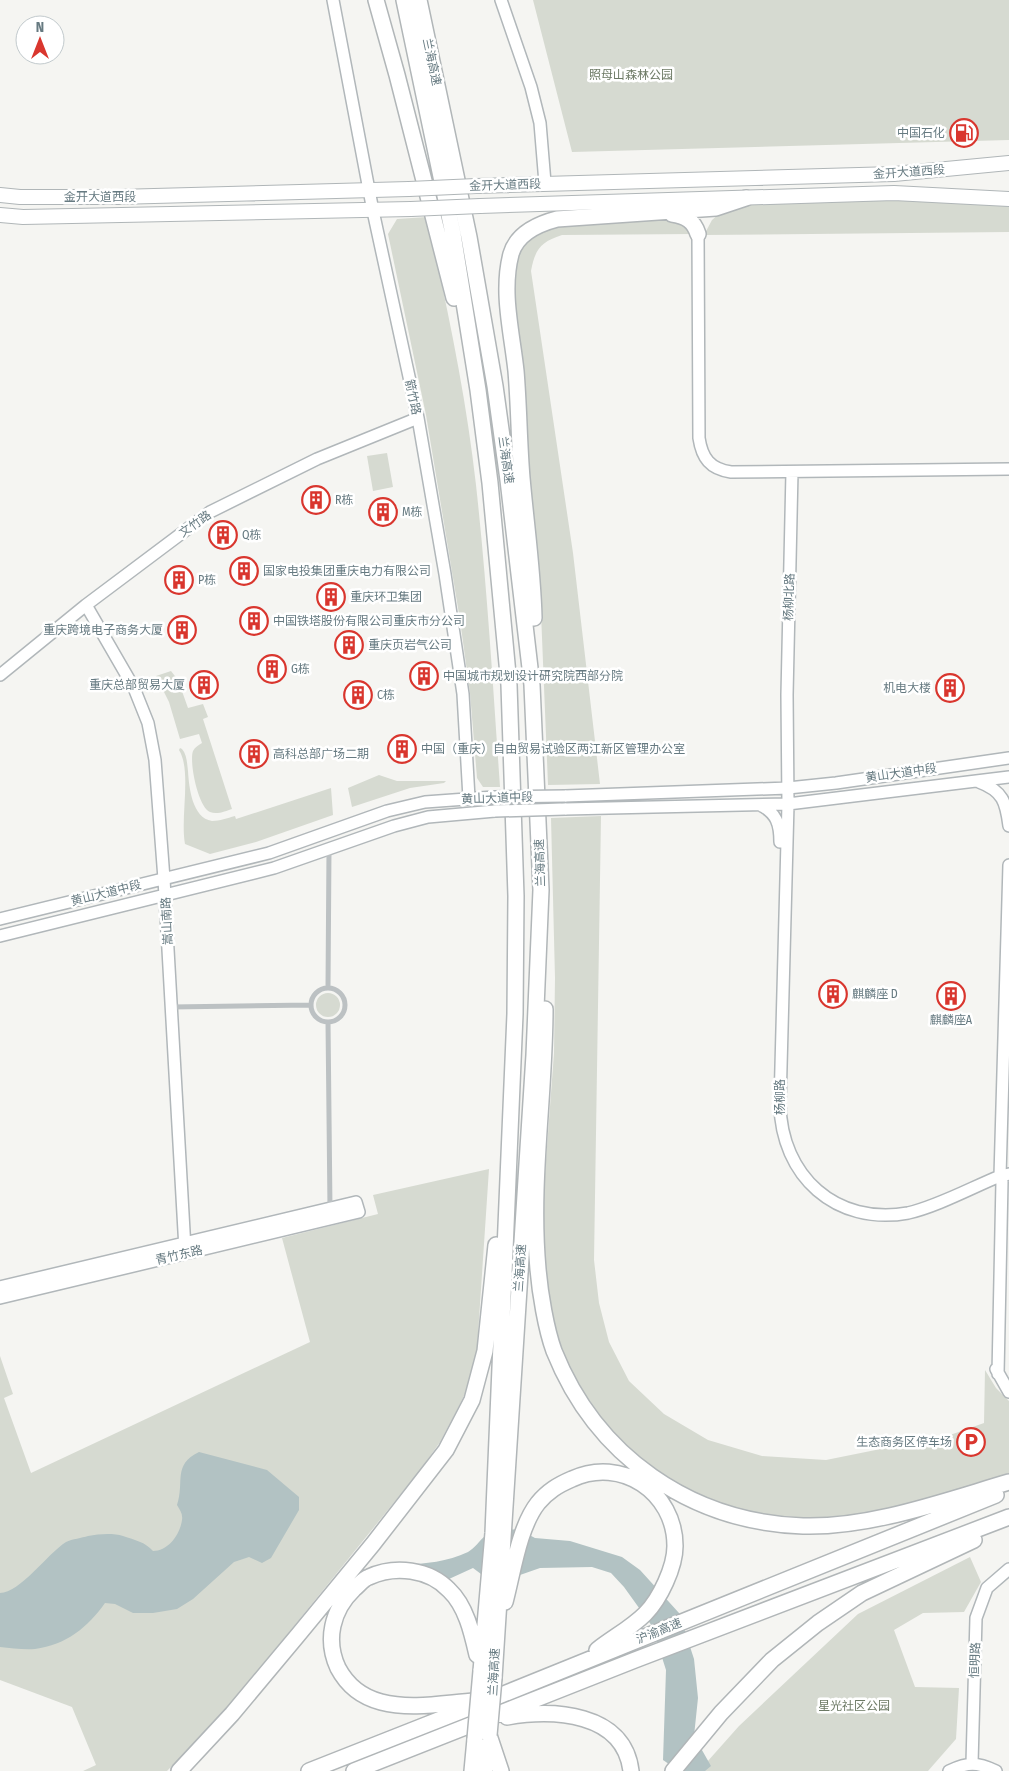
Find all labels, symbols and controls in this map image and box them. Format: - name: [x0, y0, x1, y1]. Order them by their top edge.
- north arrow: [15, 15, 65, 65]
- text: N: [36, 19, 44, 36]
- street label: 兰海高速: [420, 37, 444, 87]
- park label: 照母山森林公园: [589, 68, 673, 82]
- fuel station icon: 中国石化: [949, 118, 979, 148]
- place label: 中国石化: [897, 126, 945, 140]
- street label: 金开大道西段: [873, 163, 945, 181]
- street label: 金开大道西段: [469, 177, 541, 193]
- street label: 金开大道西段: [64, 190, 136, 204]
- street label: 箭竹路: [402, 378, 424, 416]
- street label: 兰海高速: [496, 435, 516, 485]
- building icon: R栋: [301, 485, 331, 515]
- place label: R栋: [335, 493, 354, 507]
- building icon: M栋: [368, 497, 398, 527]
- place label: M栋: [402, 505, 423, 519]
- street label: 文竹路: [176, 508, 214, 540]
- building icon: Q栋: [208, 520, 238, 550]
- place label: Q栋: [242, 528, 262, 542]
- building icon: 国家电投集团重庆电力有限公司: [229, 556, 259, 586]
- place label: 国家电投集团重庆电力有限公司: [263, 564, 431, 578]
- building icon: P栋: [164, 565, 194, 595]
- place label: P栋: [198, 573, 216, 587]
- street label: 杨柳北路: [781, 573, 797, 621]
- building icon: 重庆环卫集团: [316, 582, 346, 612]
- place label: 重庆环卫集团: [350, 590, 422, 604]
- building icon: 中国铁塔股份有限公司重庆市分公司: [239, 606, 269, 636]
- place label: 中国铁塔股份有限公司重庆市分公司: [273, 614, 465, 628]
- building icon: 重庆跨境电子商务大厦: [167, 615, 197, 645]
- place label: 重庆跨境电子商务大厦: [43, 623, 163, 637]
- building icon: 重庆页岩气公司: [334, 630, 364, 660]
- place label: 重庆页岩气公司: [368, 638, 452, 652]
- building icon: G栋: [257, 654, 287, 684]
- building icon: 中国城市规划设计研究院西部分院: [409, 661, 439, 691]
- place label: G栋: [291, 662, 310, 676]
- place label: 中国城市规划设计研究院西部分院: [443, 669, 623, 683]
- building icon: 重庆总部贸易大厦: [189, 670, 219, 700]
- building icon: 机电大楼: [935, 673, 965, 703]
- place label: 重庆总部贸易大厦: [89, 678, 185, 692]
- building icon: C栋: [343, 680, 373, 710]
- place label: 机电大楼: [883, 681, 931, 695]
- place label: C栋: [377, 688, 395, 702]
- building icon: 中国（重庆）自由贸易试验区两江新区管理办公室: [387, 734, 417, 764]
- building icon: 高科总部广场二期: [239, 739, 269, 769]
- place label: 中国（重庆）自由贸易试验区两江新区管理办公室: [421, 742, 685, 756]
- place label: 高科总部广场二期: [273, 747, 369, 761]
- street label: 黄山大道中段: [864, 761, 938, 785]
- street label: 黄山大道中段: [461, 790, 533, 806]
- street label: 兰海高速: [532, 839, 548, 887]
- street label: 黄山大道中段: [69, 877, 143, 909]
- street label: 嵩山南路: [159, 897, 175, 945]
- building icon: 麒麟座 D: [818, 979, 848, 1009]
- building icon: 麒麟座A: [936, 981, 966, 1011]
- place label: 麒麟座 D: [852, 987, 898, 1001]
- place label: 麒麟座A: [930, 1013, 973, 1027]
- street label: 杨柳路: [773, 1079, 787, 1115]
- street label: 青竹东路: [154, 1243, 204, 1267]
- street label: 兰海高速: [511, 1244, 529, 1292]
- parking icon: 生态商务区停车场: [956, 1427, 986, 1457]
- place label: 生态商务区停车场: [856, 1435, 952, 1449]
- street label: 沪渝高速: [634, 1616, 684, 1646]
- street label: 恒明路: [967, 1642, 983, 1678]
- street label: 兰海高速: [486, 1648, 502, 1696]
- park label: 星光社区公园: [818, 1699, 890, 1713]

